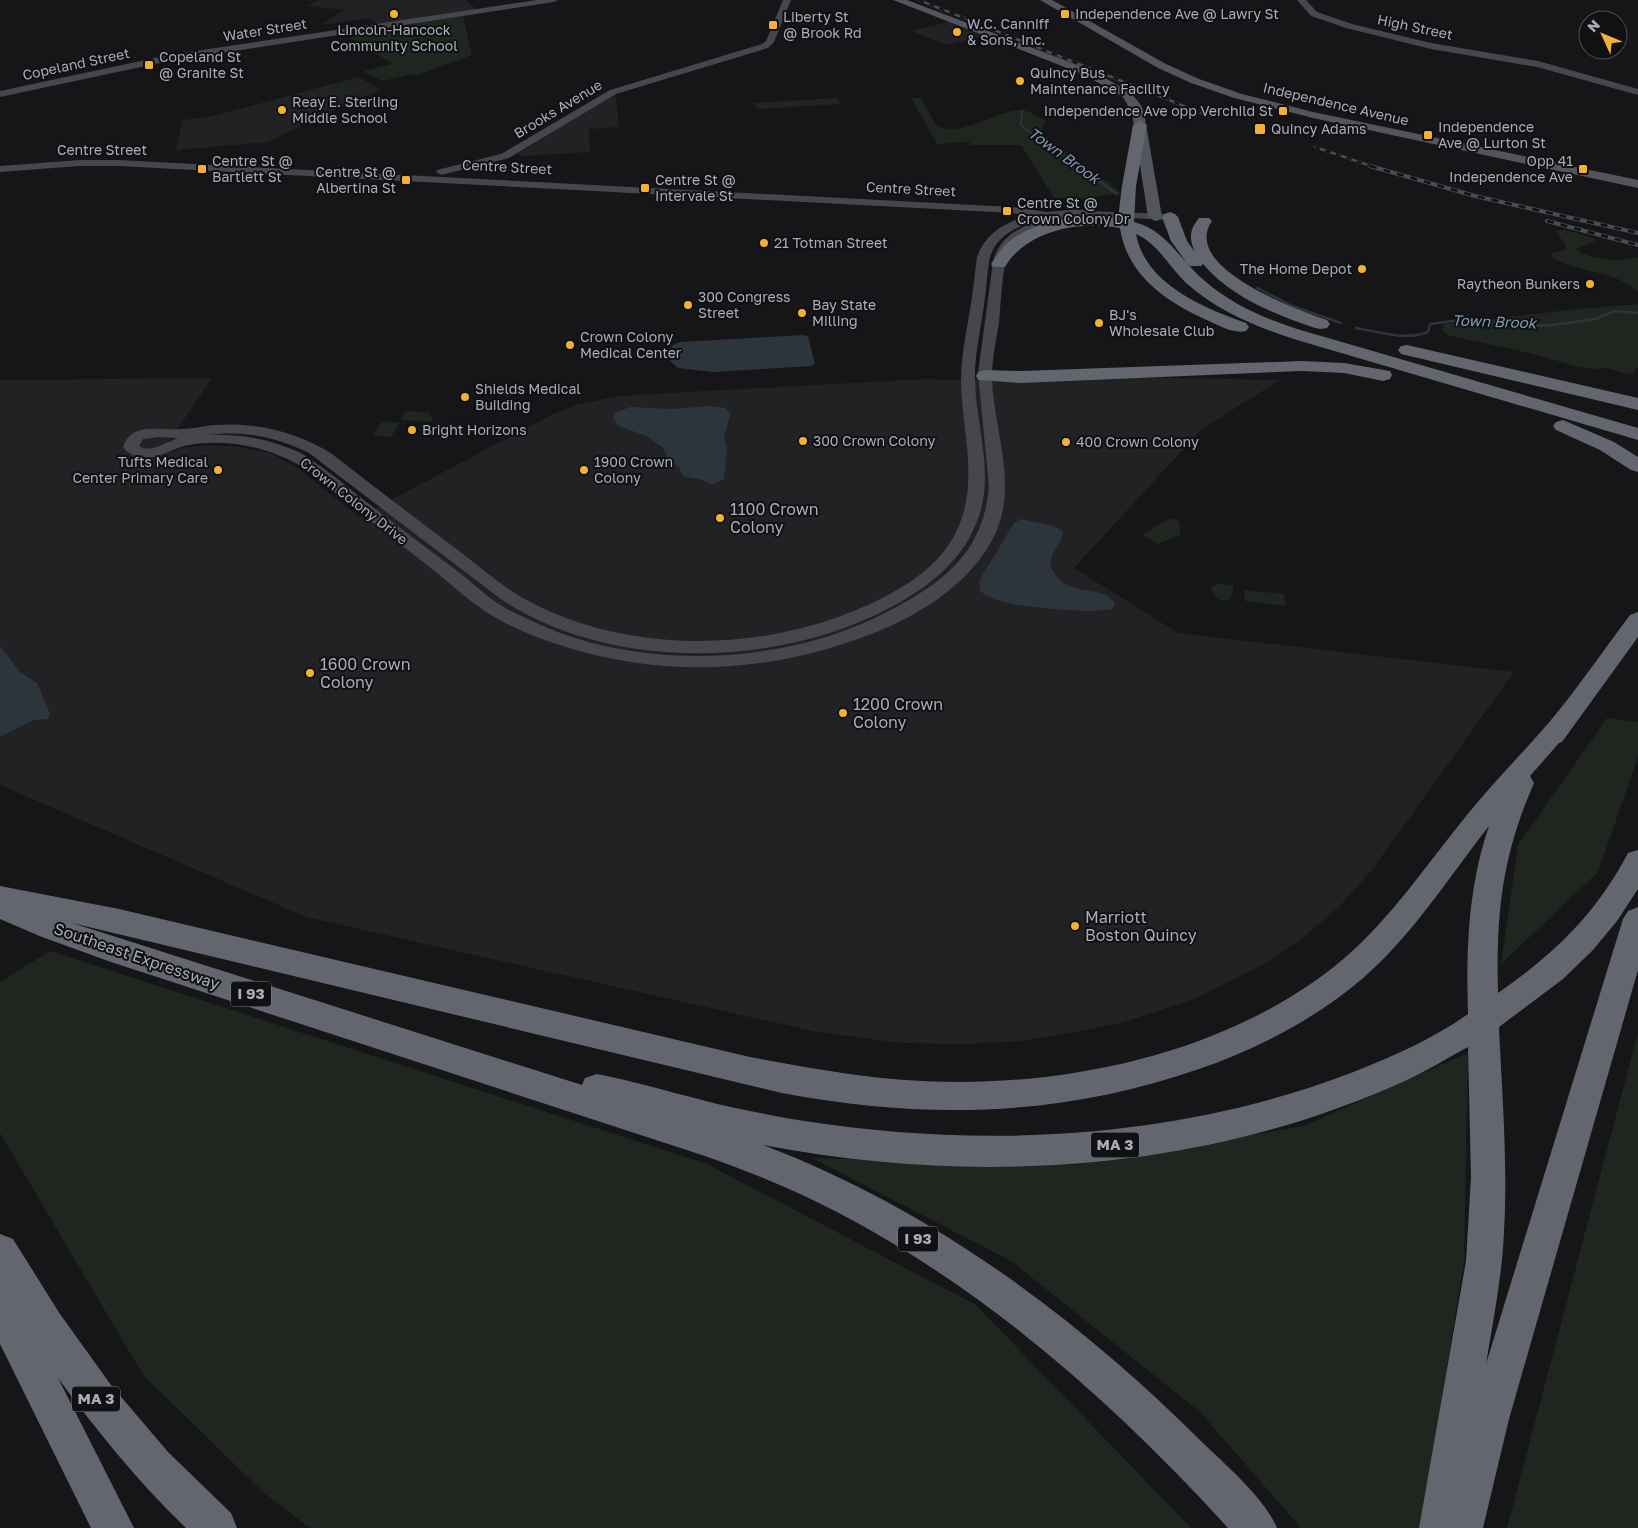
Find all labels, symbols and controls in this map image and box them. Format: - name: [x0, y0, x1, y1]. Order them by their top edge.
- place label: Independence Ave @ Lawry St: [1075, 5, 1279, 22]
- marker: Lincoln-Hancock Community School: [388, 8, 400, 20]
- place label: Liberty St @ Brook Rd: [783, 8, 862, 41]
- marker: Independence Ave @ Lawry St: [1059, 8, 1071, 20]
- street label: High Street: [1376, 10, 1454, 43]
- north arrow: [1578, 10, 1628, 60]
- street label: Water Street: [222, 14, 308, 45]
- place label: W.C. Canniff & Sons, Inc.: [967, 15, 1049, 48]
- text: N: [1583, 16, 1603, 35]
- marker: Liberty St @ Brook Rd: [767, 19, 779, 31]
- place label: Lincoln-Hancock Community School: [330, 21, 458, 54]
- marker: W.C. Canniff & Sons, Inc.: [951, 26, 963, 38]
- street label: Copeland Street: [21, 44, 131, 83]
- place label: Copeland St @ Granite St: [159, 48, 244, 81]
- marker: Copeland St @ Granite St: [143, 59, 155, 71]
- place label: Quincy Bus Maintenance Facility: [1030, 64, 1170, 97]
- marker: Quincy Bus Maintenance Facility: [1014, 75, 1026, 87]
- street label: Brooks Avenue: [511, 76, 605, 142]
- street label: Independence Avenue: [1262, 78, 1411, 129]
- place label: Reay E. Sterling Middle School: [292, 93, 398, 126]
- place label: Independence Ave opp Verchild St: [1044, 102, 1273, 119]
- marker: Reay E. Sterling Middle School: [276, 104, 288, 116]
- marker: Independence Ave opp Verchild St: [1277, 105, 1289, 117]
- place label: Independence Ave @ Lurton St: [1438, 118, 1546, 151]
- place label: Quincy Adams: [1271, 120, 1366, 137]
- marker: Quincy Adams: [1253, 122, 1267, 136]
- water label: Town Brook: [1025, 123, 1105, 188]
- marker: Independence Ave @ Lurton St: [1422, 129, 1434, 141]
- street label: Centre Street: [57, 141, 147, 158]
- place label: Centre St @ Bartlett St: [212, 152, 293, 185]
- place label: Opp 41 Independence Ave: [1449, 152, 1573, 185]
- street label: Centre Street: [462, 156, 552, 177]
- marker: Centre St @ Bartlett St: [196, 163, 208, 175]
- place label: Centre St @ Albertina St: [315, 163, 396, 196]
- marker: Opp 41 Independence Ave: [1577, 163, 1589, 175]
- place label: Centre St @ Intervale St: [655, 171, 736, 204]
- marker: Centre St @ Albertina St: [400, 174, 412, 186]
- street label: Centre Street: [866, 178, 956, 199]
- marker: Centre St @ Intervale St: [639, 182, 651, 194]
- place label: Centre St @ Crown Colony Dr: [1017, 194, 1130, 227]
- marker: Centre St @ Crown Colony Dr: [1001, 205, 1013, 217]
- place label: 21 Totman Street: [774, 234, 888, 251]
- marker: 21 Totman Street: [758, 237, 770, 249]
- place label: The Home Depot: [1240, 260, 1352, 277]
- marker: The Home Depot: [1356, 263, 1368, 275]
- place label: Raytheon Bunkers: [1457, 275, 1580, 292]
- marker: Raytheon Bunkers: [1584, 278, 1596, 290]
- place label: 300 Congress Street: [698, 288, 790, 321]
- place label: Bay State Milling: [812, 296, 876, 329]
- marker: 300 Congress Street: [682, 299, 694, 311]
- place label: BJ's Wholesale Club: [1109, 306, 1214, 339]
- marker: Bay State Milling: [796, 307, 808, 319]
- water label: Town Brook: [1452, 311, 1538, 332]
- marker: BJ's Wholesale Club: [1093, 317, 1105, 329]
- place label: Crown Colony Medical Center: [580, 328, 682, 361]
- marker: Crown Colony Medical Center: [564, 339, 576, 351]
- place label: Shields Medical Building: [475, 380, 581, 413]
- marker: Shields Medical Building: [459, 391, 471, 403]
- place label: Bright Horizons: [422, 421, 527, 438]
- marker: Bright Horizons: [406, 424, 418, 436]
- place label: 300 Crown Colony: [813, 432, 936, 449]
- place label: 400 Crown Colony: [1076, 433, 1199, 450]
- marker: 300 Crown Colony: [797, 435, 809, 447]
- marker: 400 Crown Colony: [1060, 436, 1072, 448]
- place label: Tufts Medical Center Primary Care: [72, 453, 208, 486]
- street label: Crown Colony Drive: [297, 453, 411, 548]
- place label: 1900 Crown Colony: [594, 453, 673, 486]
- marker: Tufts Medical Center Primary Care: [212, 464, 224, 476]
- marker: 1900 Crown Colony: [578, 464, 590, 476]
- place label: 1100 Crown Colony: [730, 499, 819, 537]
- marker: 1100 Crown Colony: [714, 512, 726, 524]
- place label: 1600 Crown Colony: [320, 654, 410, 692]
- marker: 1600 Crown Colony: [304, 667, 316, 679]
- place label: 1200 Crown Colony: [853, 694, 943, 732]
- marker: 1200 Crown Colony: [837, 707, 849, 719]
- place label: Marriott Boston Quincy: [1085, 907, 1197, 945]
- street label: Southeast Expressway: [51, 918, 223, 994]
- marker: Marriott Boston Quincy: [1069, 920, 1081, 932]
- road number: I 93: [231, 982, 271, 1006]
- road number: MA 3: [1091, 1132, 1139, 1158]
- road number: I 93: [898, 1226, 938, 1252]
- road number: MA 3: [72, 1386, 120, 1412]

